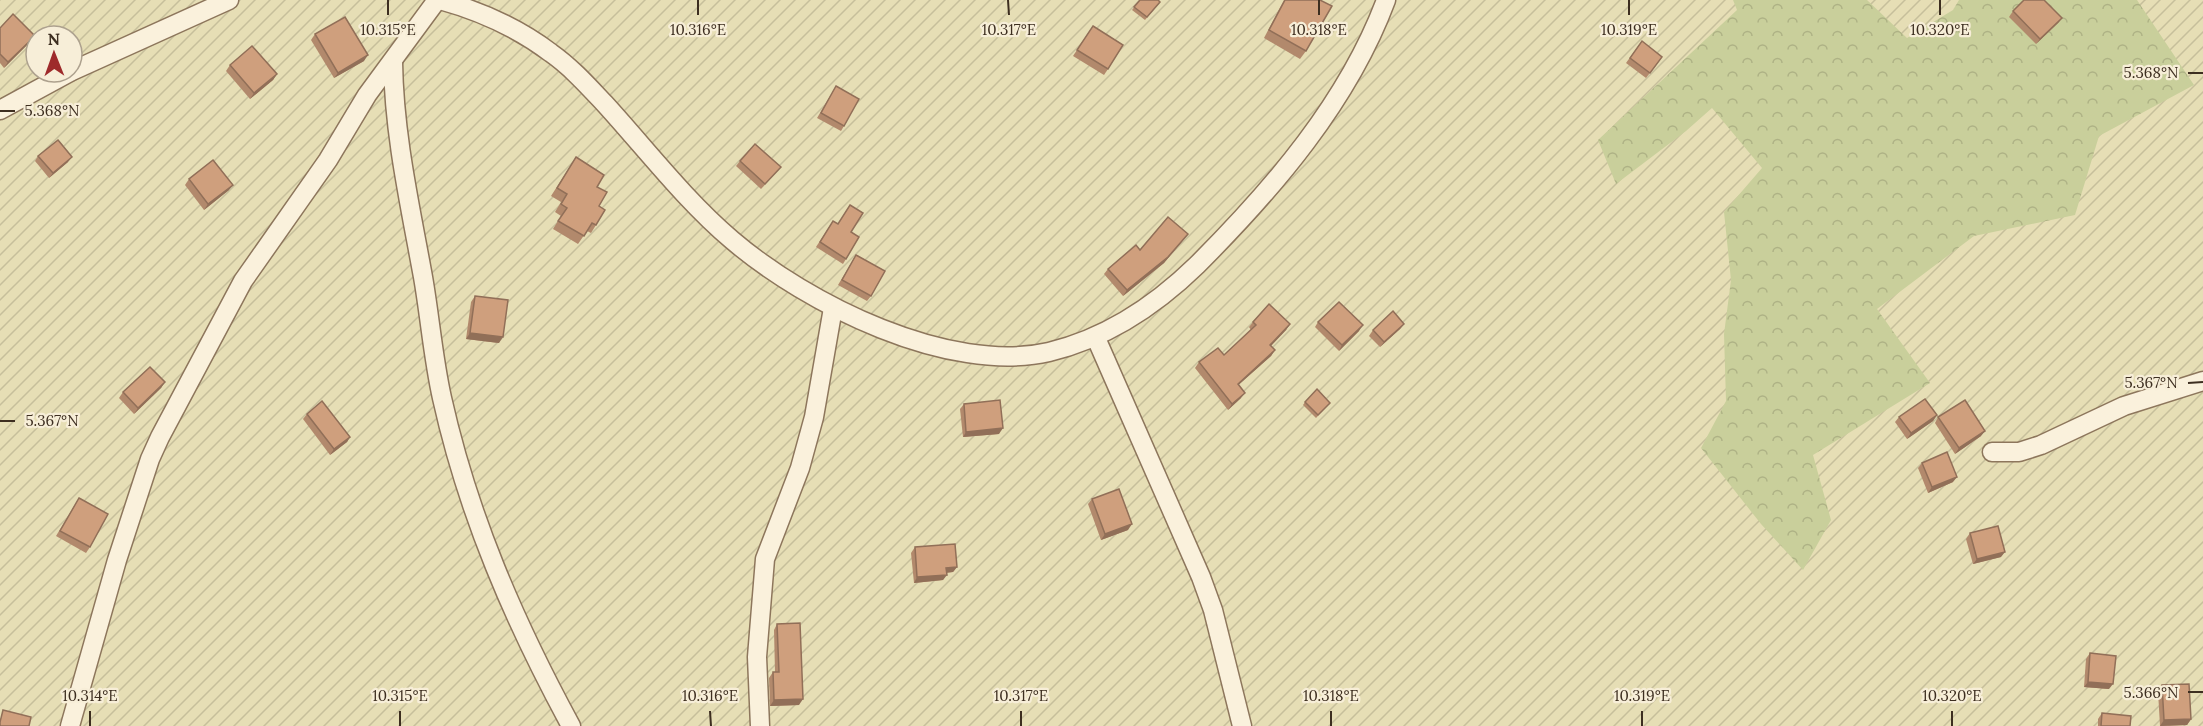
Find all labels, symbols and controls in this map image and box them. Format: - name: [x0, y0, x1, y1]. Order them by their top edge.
- text: 10.315°E: [360, 20, 416, 39]
- text: 10.316°E: [670, 20, 726, 39]
- text: 10.317°E: [982, 20, 1036, 39]
- text: 10.318°E: [1291, 20, 1347, 39]
- text: 10.319°E: [1601, 20, 1657, 39]
- text: 10.320°E: [1910, 20, 1970, 39]
- north arrow: [24, 24, 84, 84]
- text: N: [47, 29, 60, 49]
- text: 5.368°N: [2124, 63, 2178, 82]
- text: 5.368°N: [25, 101, 79, 120]
- text: 5.367°N: [2124, 373, 2178, 392]
- text: 5.367°N: [25, 411, 79, 430]
- text: 5.366°N: [2123, 683, 2179, 702]
- text: 10.314°E: [62, 686, 118, 705]
- text: 10.315°E: [372, 686, 428, 705]
- text: 10.316°E: [682, 686, 738, 705]
- text: 10.317°E: [994, 686, 1048, 705]
- text: 10.318°E: [1303, 686, 1359, 705]
- text: 10.319°E: [1614, 686, 1670, 705]
- text: 10.320°E: [1922, 686, 1982, 705]

